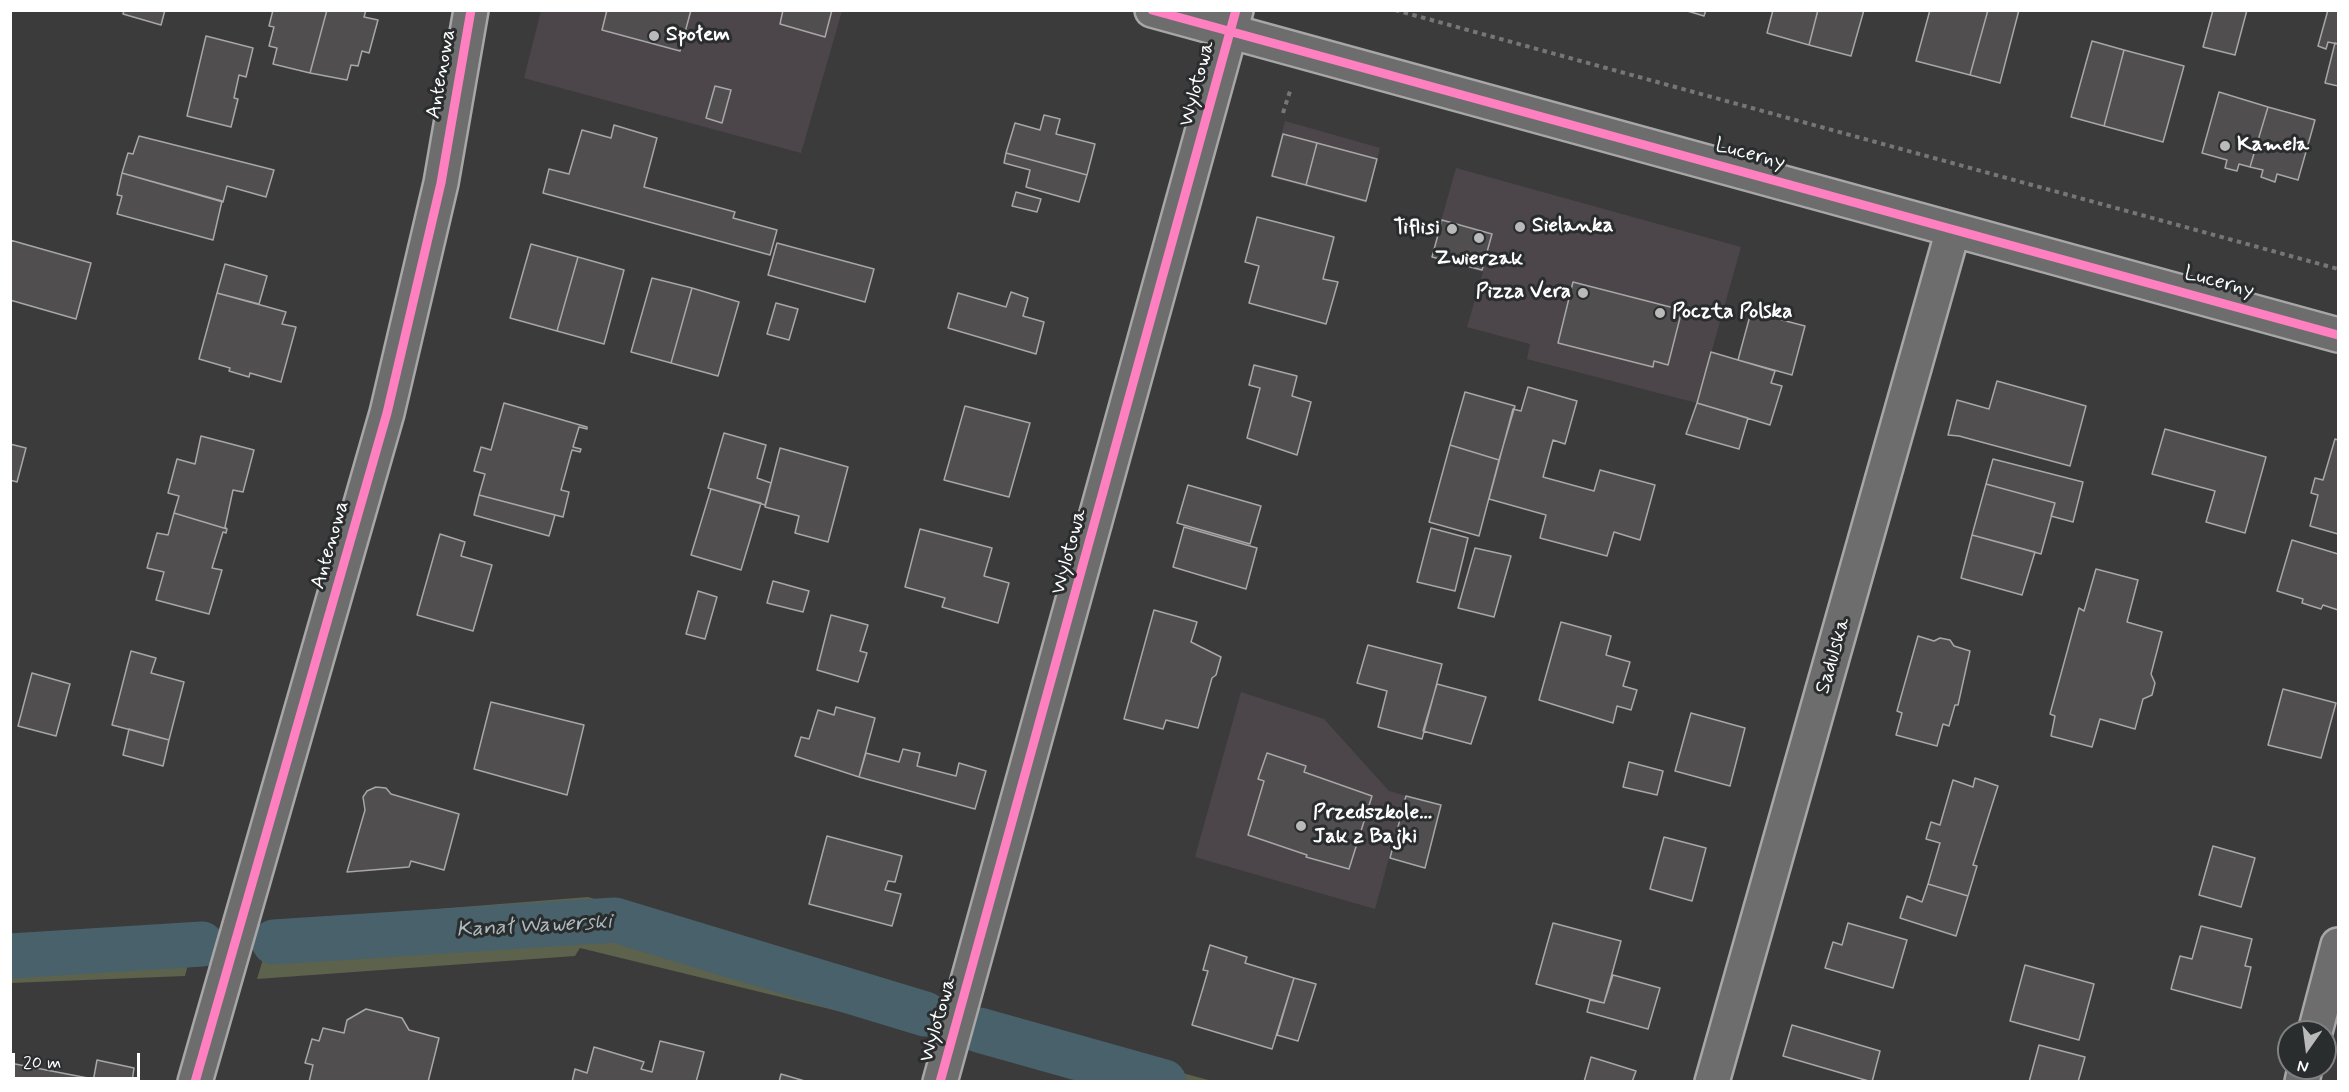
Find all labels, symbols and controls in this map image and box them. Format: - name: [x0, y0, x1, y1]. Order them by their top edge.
- place label: Społem: [666, 23, 730, 49]
- street label: Antenowa: [422, 27, 462, 121]
- marker: Społem: [647, 29, 661, 43]
- street label: Wylotowa: [1174, 38, 1222, 130]
- place label: Kamela: [2237, 133, 2309, 159]
- street label: Lucerny: [1712, 134, 1788, 176]
- marker: Kamela: [2218, 139, 2232, 153]
- place label: Sielanka: [1532, 214, 1614, 240]
- place label: Tiflisi: [1394, 216, 1440, 242]
- marker: Sielanka: [1513, 220, 1527, 234]
- marker: Tiflisi: [1445, 222, 1459, 236]
- marker: Zwierzak: [1472, 231, 1486, 245]
- place label: Zwierzak: [1435, 247, 1523, 273]
- street label: Lucerny: [2181, 262, 2257, 304]
- place label: Pizza Vera: [1476, 280, 1571, 306]
- marker: Pizza Vera: [1576, 286, 1590, 300]
- place label: Poczta Polska: [1672, 300, 1792, 326]
- marker: Poczta Polska: [1653, 306, 1667, 320]
- street label: Antenowa: [306, 498, 356, 592]
- street label: Wylotowa: [1046, 506, 1094, 598]
- street label: Sadulska: [1811, 615, 1857, 697]
- place label: Przedszkole... Jak z Bajki: [1313, 801, 1432, 851]
- marker: Przedszkole... Jak z Bajki: [1294, 819, 1308, 833]
- water label: Kanał Wawerski: [456, 910, 612, 944]
- street label: Wylotowa: [915, 974, 963, 1066]
- north arrow: [2277, 1020, 2337, 1080]
- scale bar: [15, 1041, 142, 1079]
- text: 20 m: [23, 1051, 61, 1075]
- text: N: [2295, 1055, 2311, 1077]

